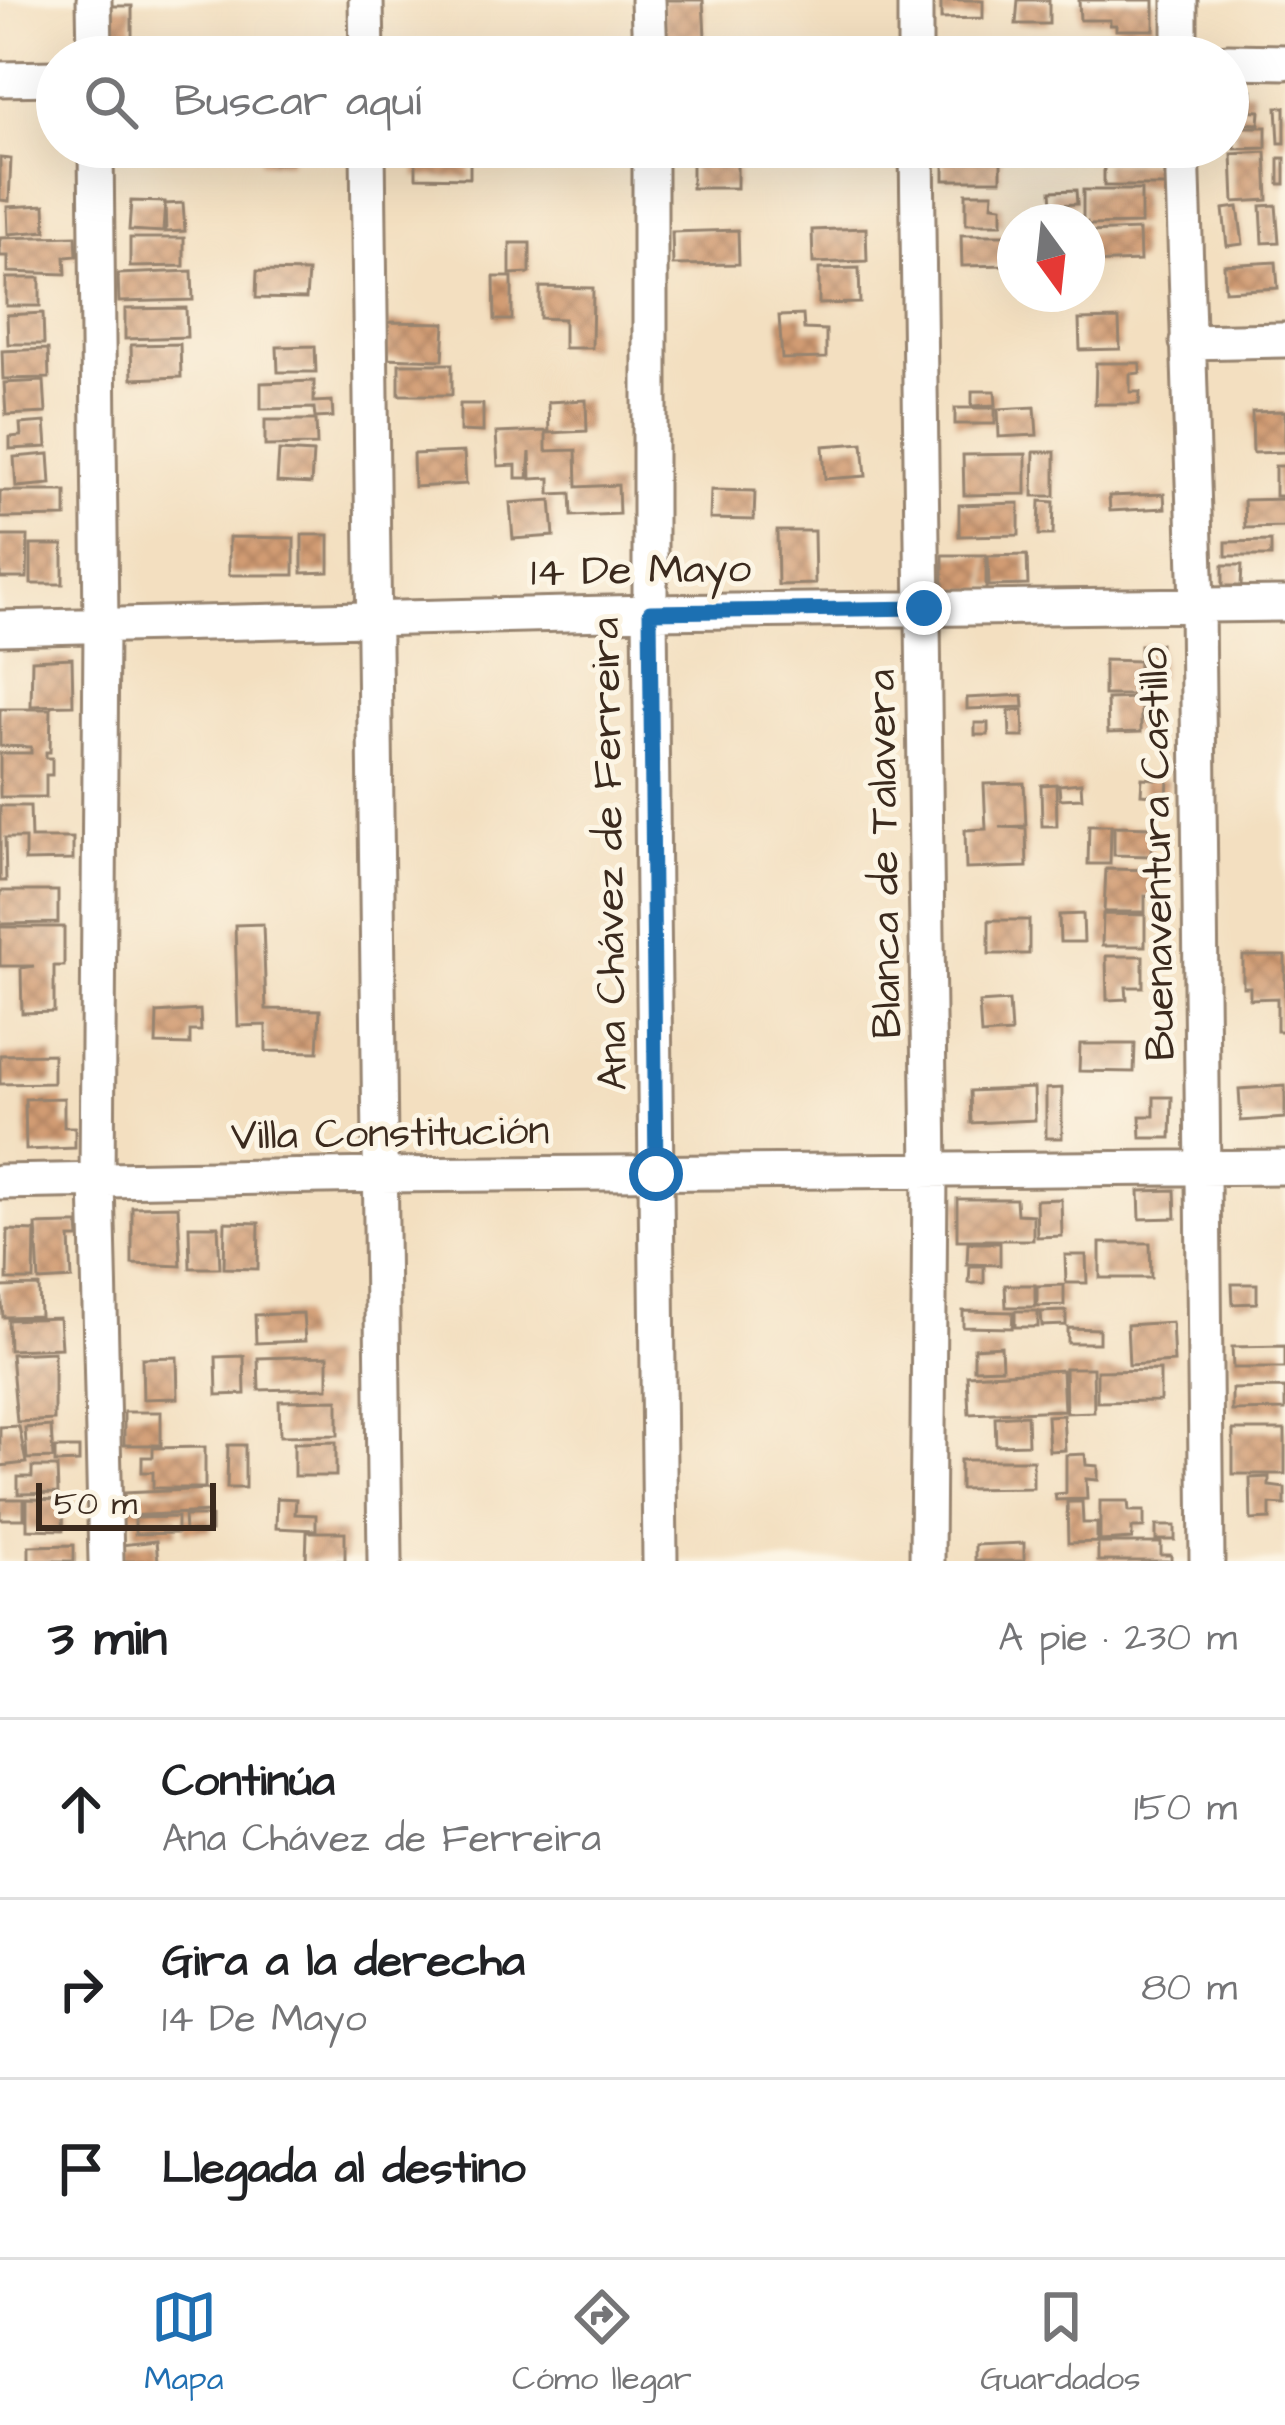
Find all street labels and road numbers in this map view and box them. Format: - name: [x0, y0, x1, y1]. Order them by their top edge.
- street label: 14 De Mayo: [530, 540, 752, 603]
- street label: Ana Chávez de Ferreira: [577, 617, 643, 1091]
- street label: Buenaventura Castillo: [1125, 647, 1191, 1061]
- street label: Blanca de Talavera: [853, 669, 917, 1039]
- street label: Villa Constitución: [230, 1102, 550, 1166]

